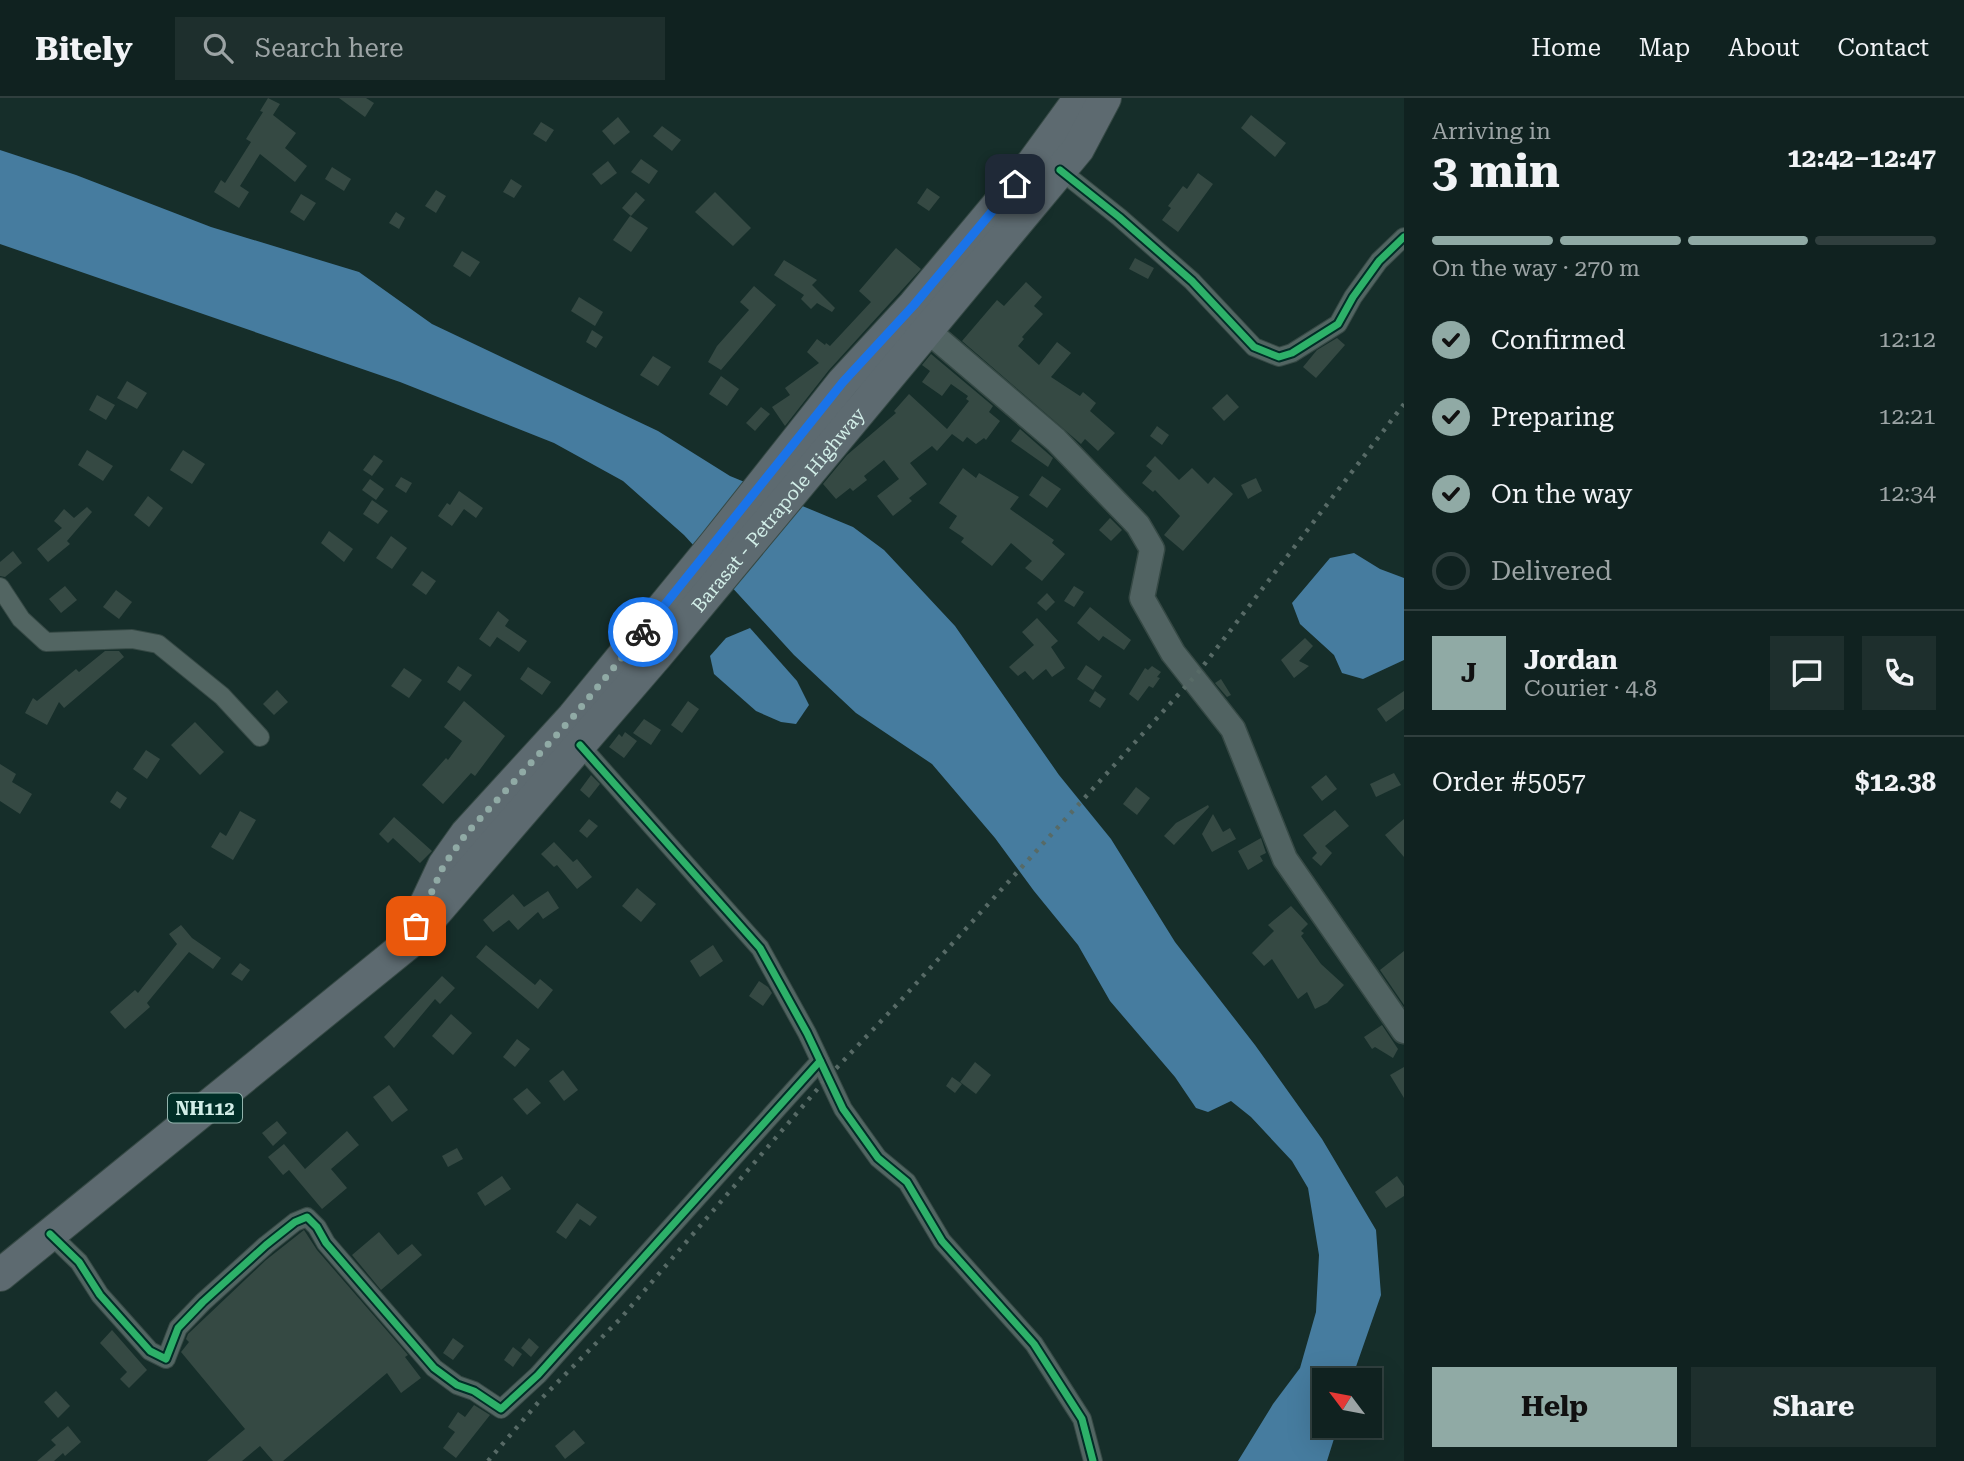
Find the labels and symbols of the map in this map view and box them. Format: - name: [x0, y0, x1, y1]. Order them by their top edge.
- pin: [985, 154, 1045, 214]
- street label: Barasat - Petrapole Highway: [686, 402, 870, 617]
- courier: [608, 597, 678, 667]
- pin: [386, 896, 446, 956]
- road number: NH112: [168, 1093, 242, 1122]
- north arrow: [1312, 1368, 1382, 1438]

